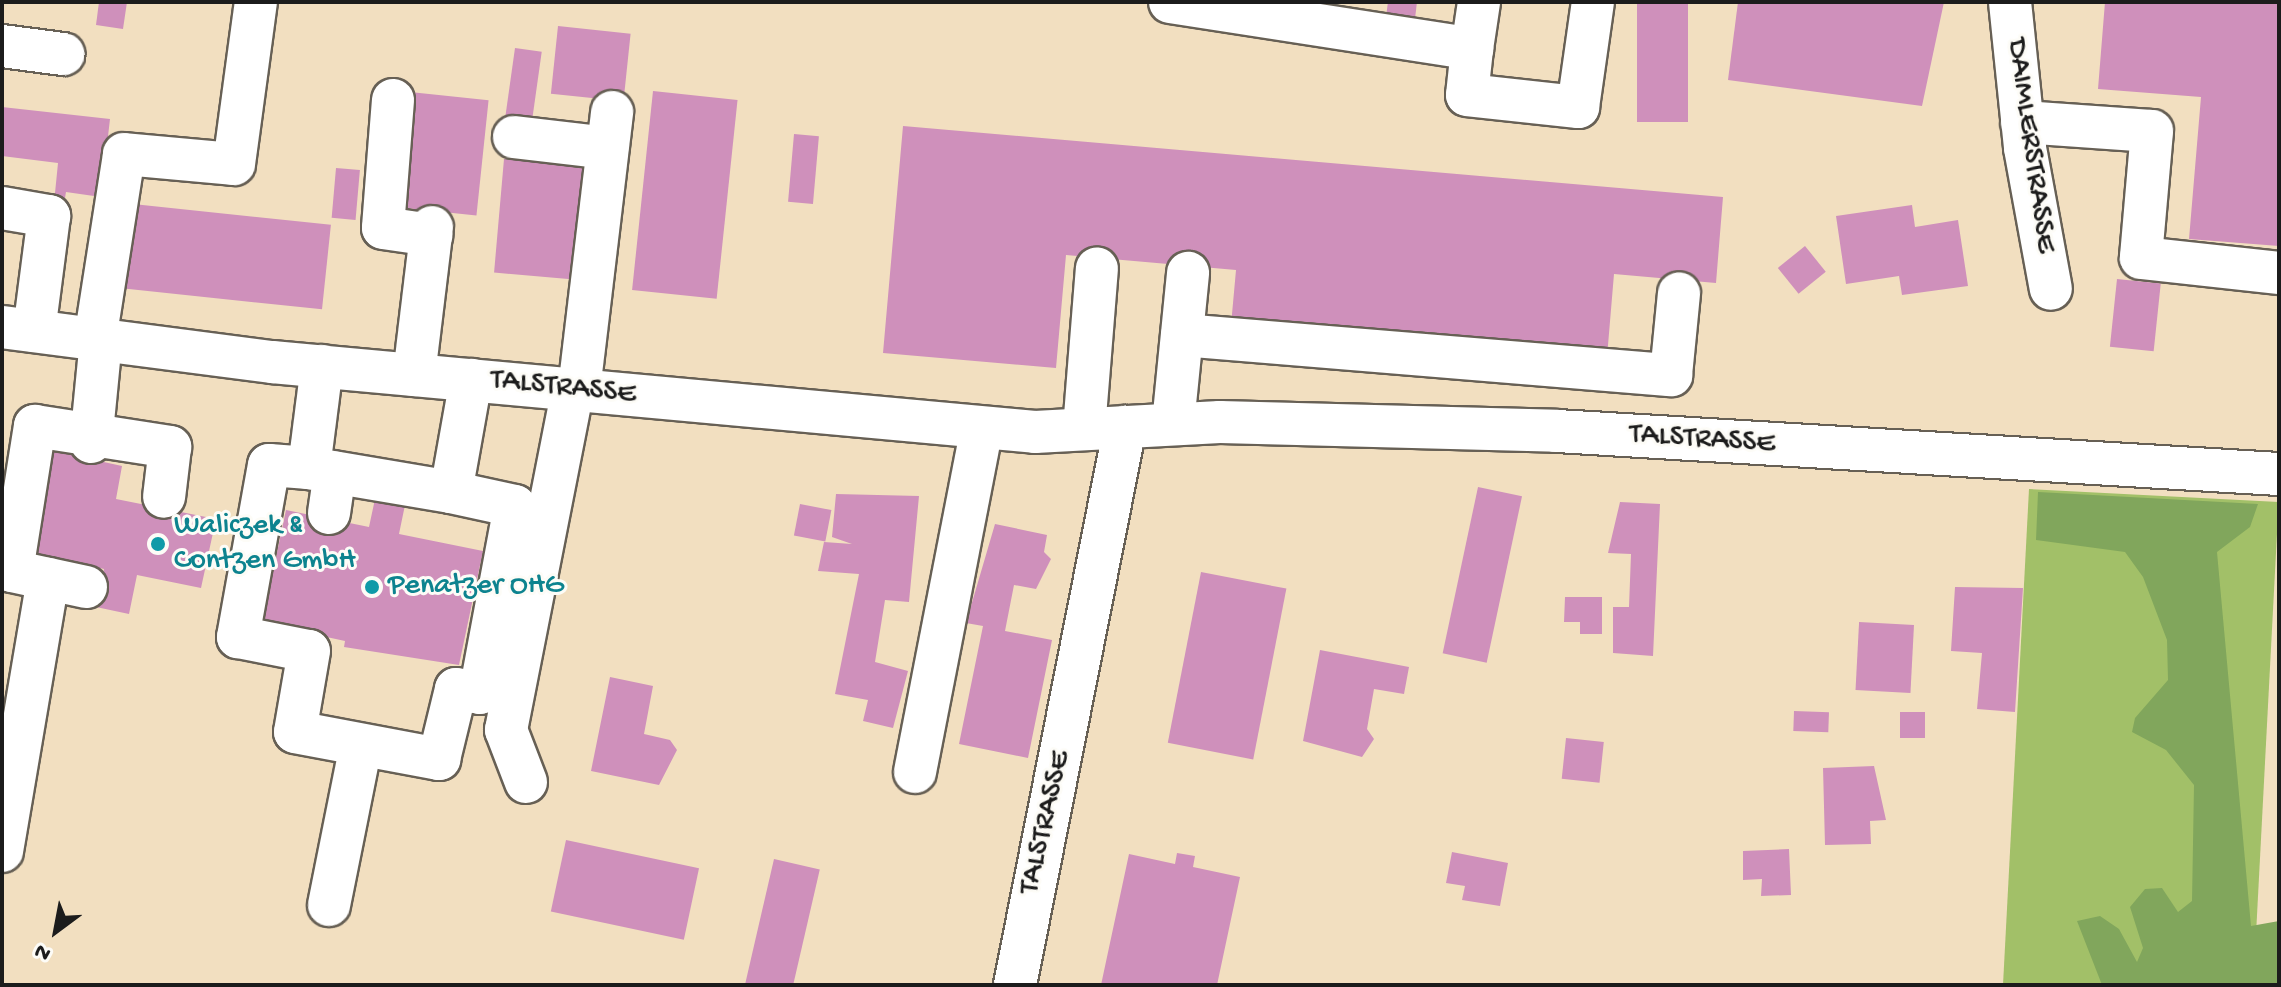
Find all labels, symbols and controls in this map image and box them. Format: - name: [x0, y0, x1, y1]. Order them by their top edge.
- street label: DAIMLERSTRASSE: [1996, 37, 2062, 255]
- street label: TALSTRASSE: [489, 363, 637, 415]
- street label: TALSTRASSE: [1628, 418, 1776, 464]
- place label: Waliczek & Contzen GmbH: [174, 509, 356, 580]
- marker: Waliczek & Contzen GmbH: [149, 535, 167, 553]
- place label: Penatzer OHG: [388, 569, 564, 605]
- marker: Penatzer OHG: [363, 578, 381, 596]
- street label: TALSTRASSE: [1013, 748, 1081, 898]
- north arrow: [16, 891, 96, 971]
- text: N: [30, 937, 56, 966]

